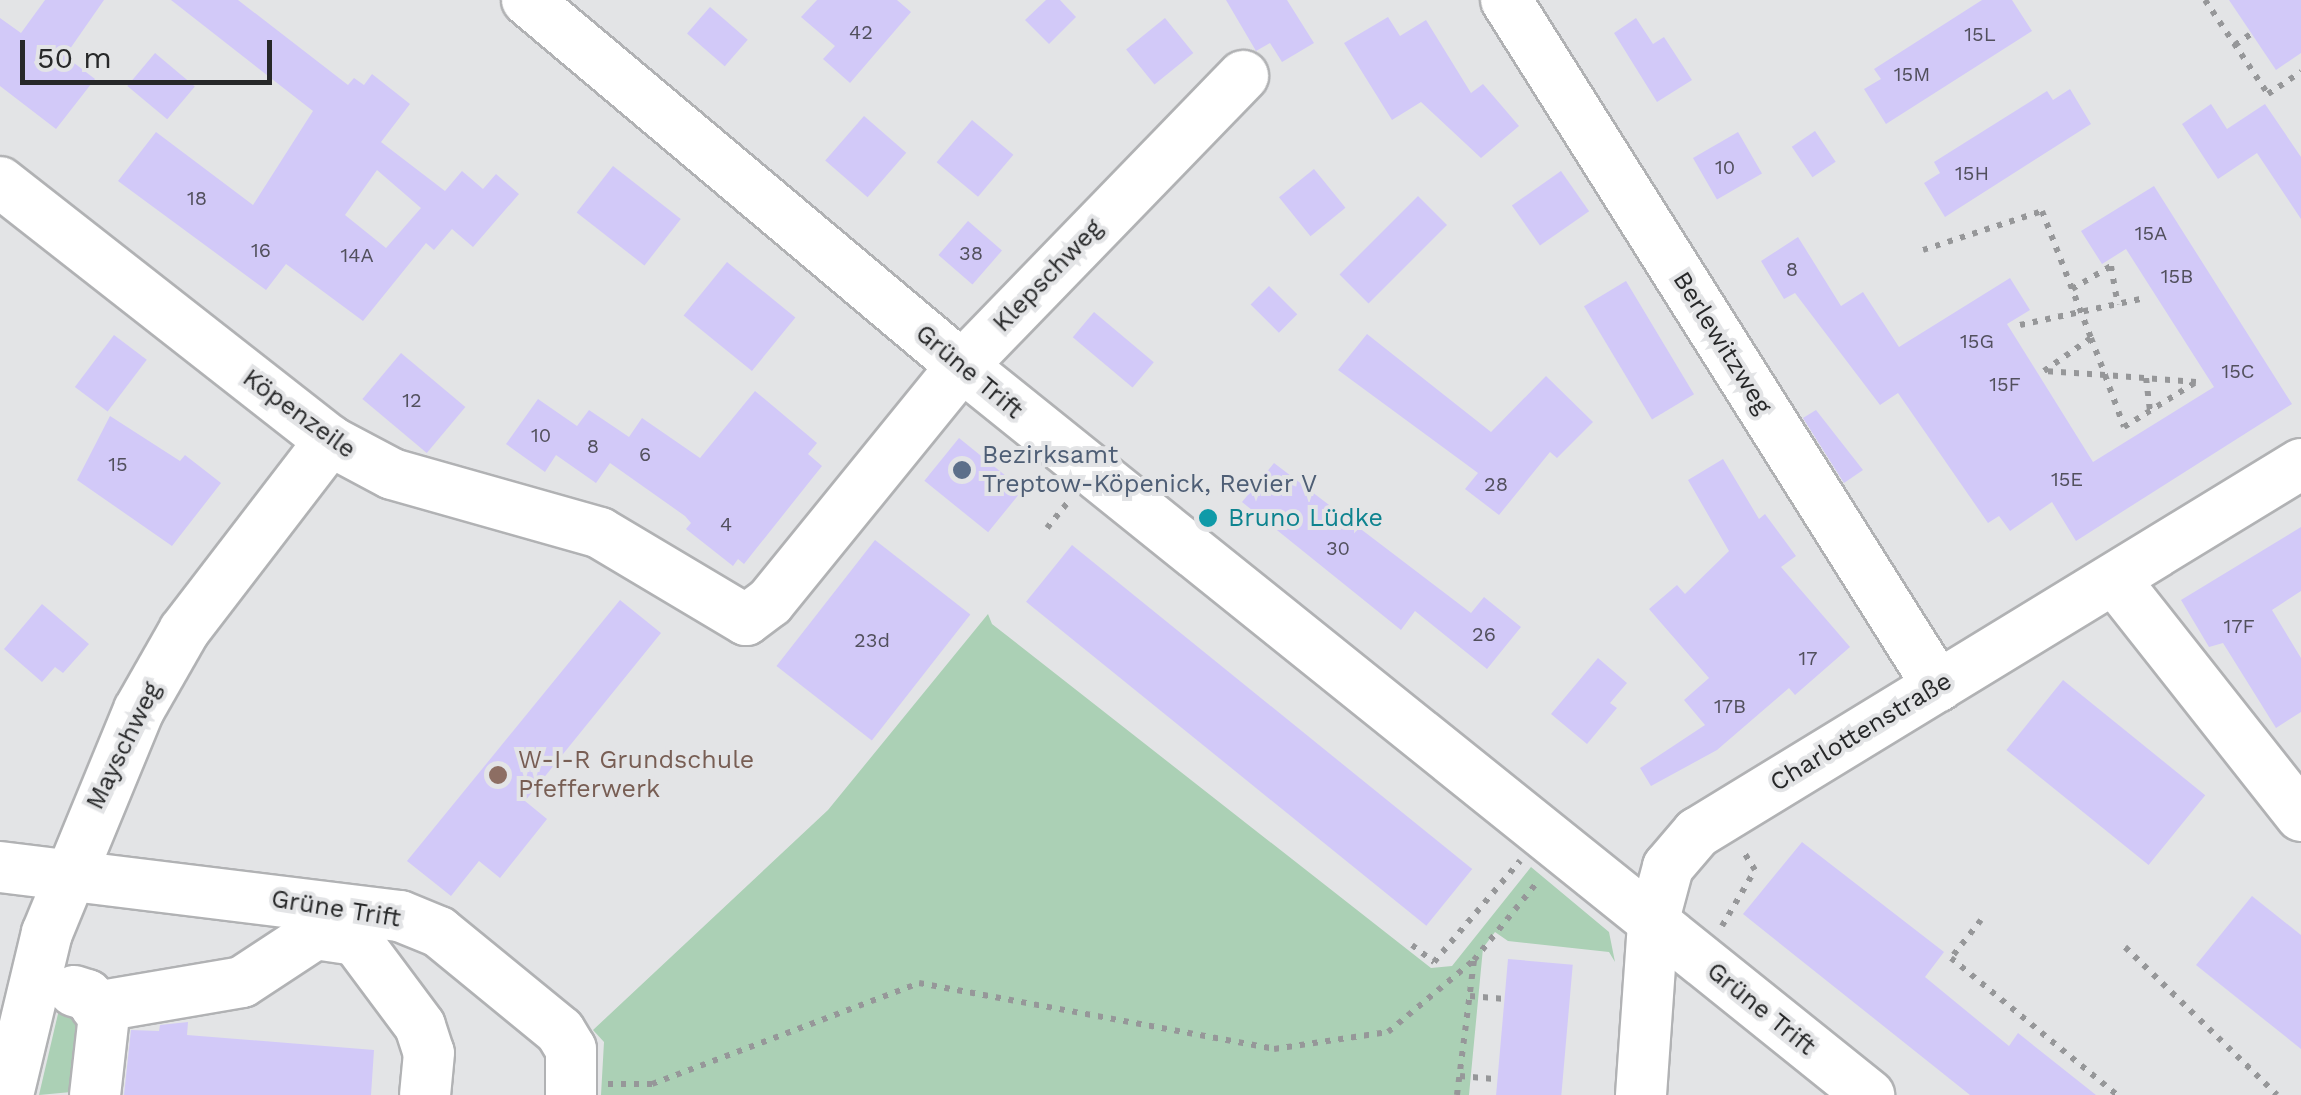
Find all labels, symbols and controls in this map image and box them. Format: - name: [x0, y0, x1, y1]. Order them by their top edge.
- scale bar: [25, 20, 278, 82]
- house number: 42: [849, 20, 873, 44]
- house number: 15L: [1964, 22, 1996, 46]
- text: 50 m: [37, 40, 112, 75]
- house number: 15M: [1894, 62, 1930, 86]
- house number: 10: [1715, 155, 1735, 179]
- house number: 15H: [1955, 161, 1989, 185]
- house number: 18: [187, 186, 207, 210]
- street label: Klepschweg: [987, 213, 1109, 339]
- house number: 15A: [2135, 221, 2167, 245]
- house number: 16: [251, 238, 271, 262]
- house number: 38: [959, 241, 983, 265]
- house number: 14A: [340, 243, 374, 267]
- house number: 8: [1786, 257, 1798, 281]
- house number: 15B: [2161, 264, 2193, 288]
- street label: Berlewitzweg: [1666, 266, 1778, 420]
- street label: Grüne Trift: [909, 318, 1029, 426]
- house number: 15G: [1960, 329, 1994, 353]
- house number: 15C: [2221, 359, 2255, 383]
- street label: Köpenzeile: [237, 363, 361, 465]
- house number: 15F: [1989, 372, 2021, 396]
- house number: 12: [402, 388, 422, 412]
- house number: 10: [531, 423, 551, 447]
- house number: 8: [587, 434, 599, 458]
- place label: Bezirksamt Treptow-Köpenick, Revier V: [982, 441, 1319, 500]
- house number: 6: [639, 442, 651, 466]
- house number: 15: [108, 452, 128, 476]
- marker: Bezirksamt Treptow-Köpenick, Revier V: [951, 459, 973, 481]
- house number: 15E: [2051, 467, 2083, 491]
- house number: 28: [1484, 472, 1508, 496]
- place label: Bruno Lüdke: [1228, 503, 1383, 533]
- marker: Bruno Lüdke: [1197, 507, 1219, 529]
- house number: 4: [720, 512, 732, 536]
- house number: 30: [1326, 536, 1350, 560]
- house number: 17F: [2223, 614, 2255, 638]
- house number: 26: [1472, 622, 1496, 646]
- house number: 23d: [854, 628, 890, 652]
- house number: 17: [1798, 646, 1818, 670]
- street label: Charlottenstraße: [1765, 666, 1957, 798]
- street label: Mayschweg: [80, 677, 168, 815]
- house number: 17B: [1714, 694, 1746, 718]
- place label: W-I-R Grundschule Pfefferwerk: [518, 746, 754, 805]
- marker: W-I-R Grundschule Pfefferwerk: [487, 764, 509, 786]
- street label: Grüne Trift: [269, 884, 403, 934]
- street label: Grüne Trift: [1700, 956, 1822, 1062]

